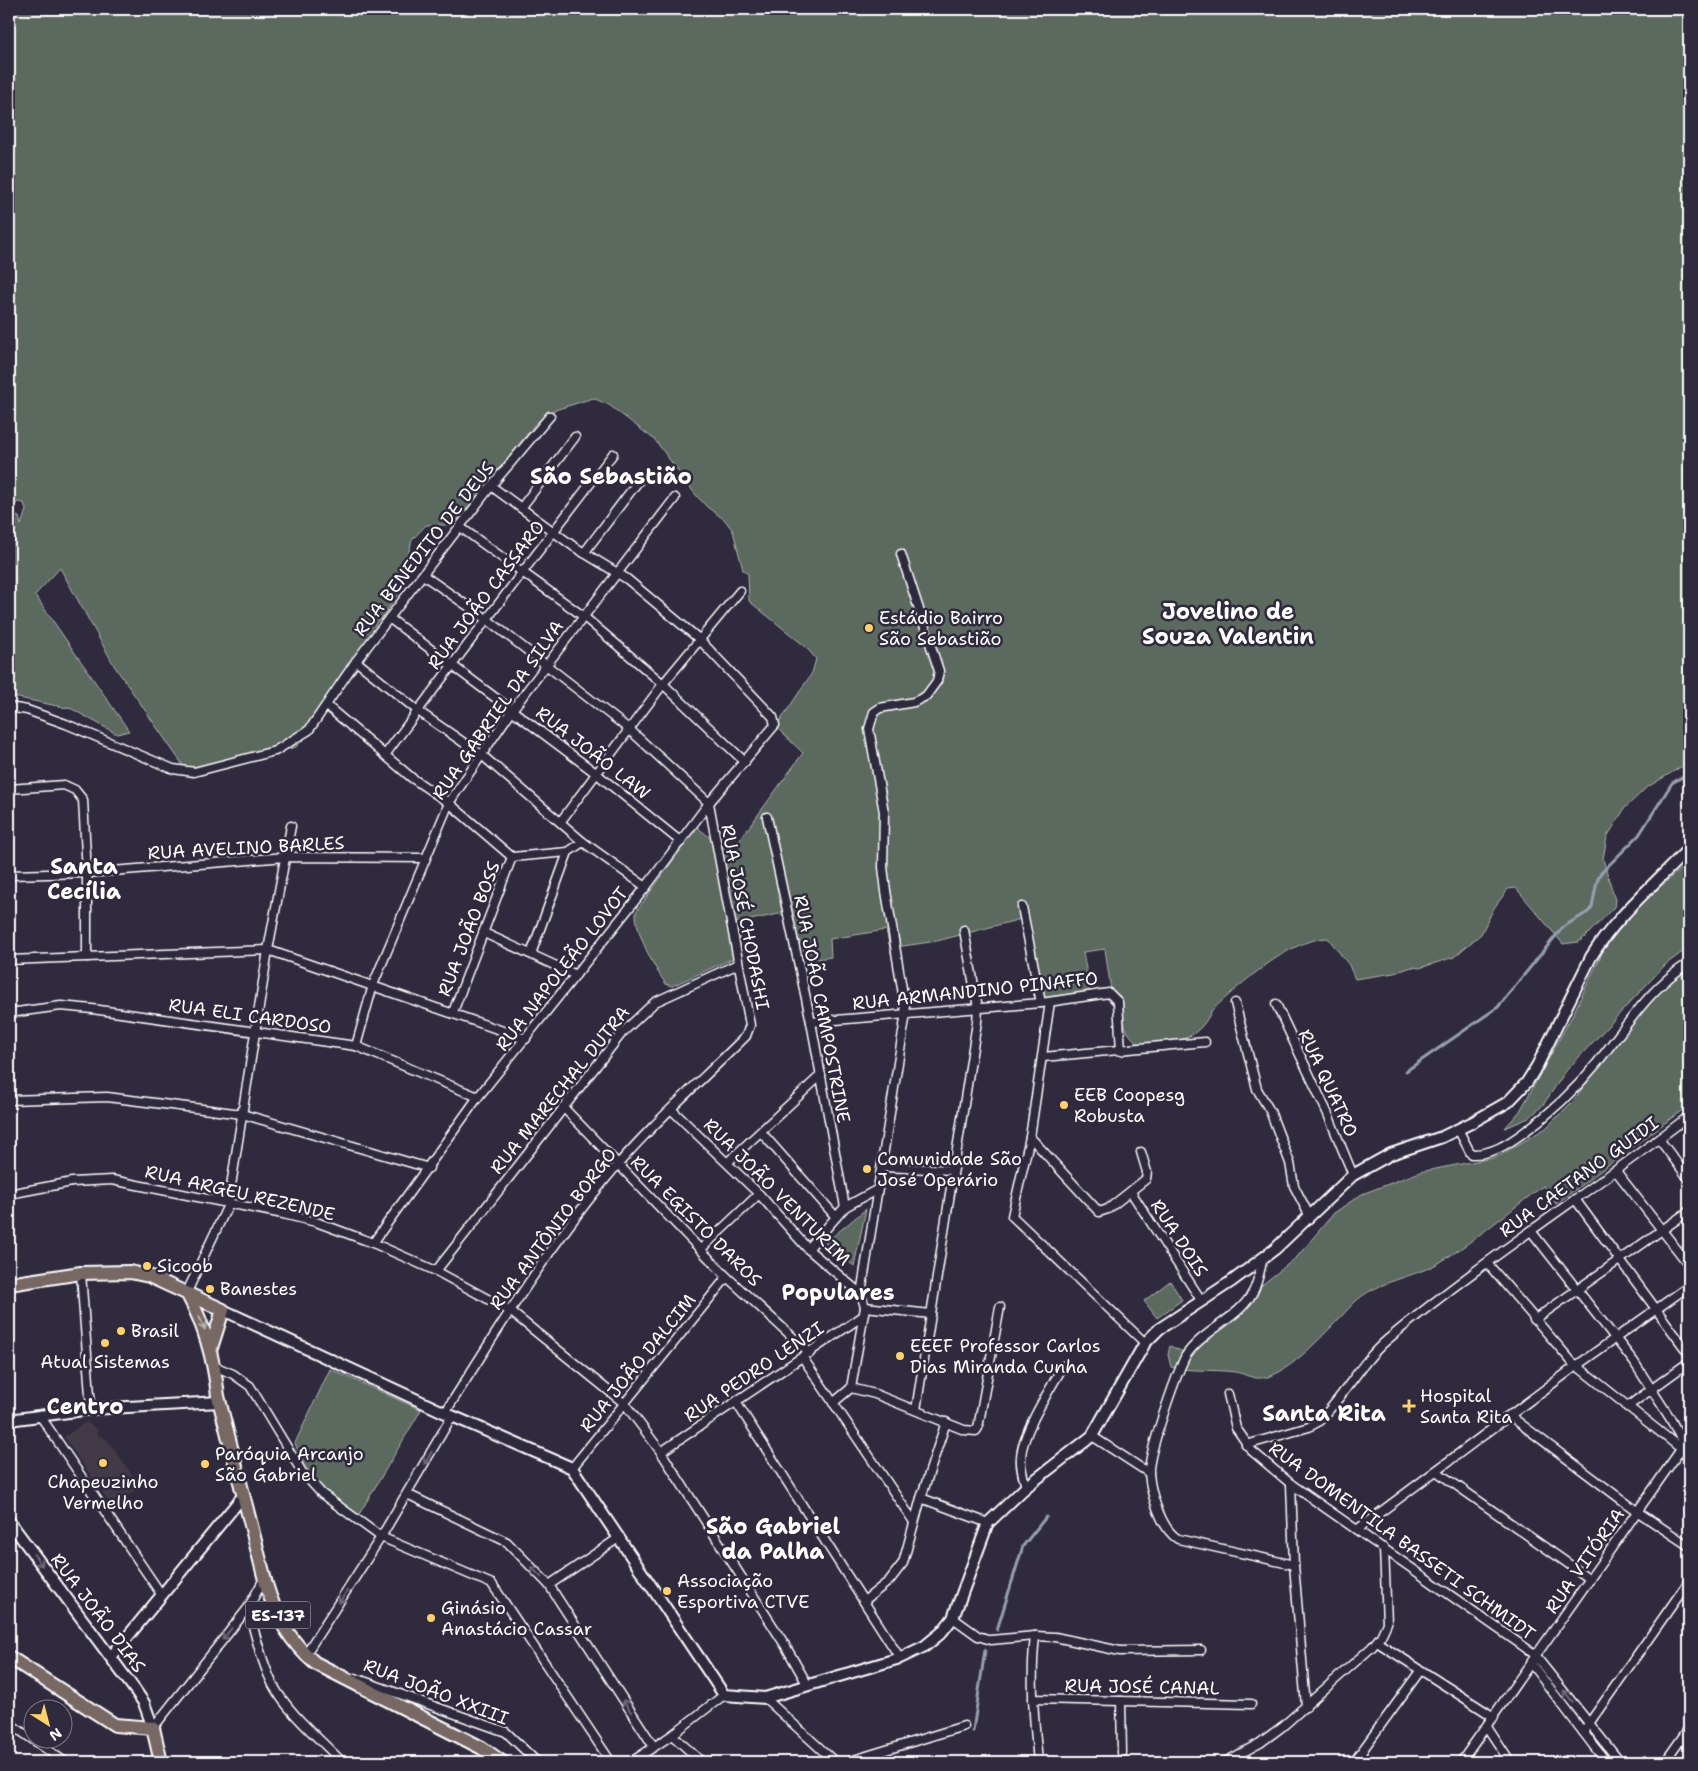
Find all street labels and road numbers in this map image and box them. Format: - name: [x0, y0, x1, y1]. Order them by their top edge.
- street label: RUA BENEDITO DE DEUS: [348, 457, 500, 641]
- street label: RUA JOÃO CASSARO: [422, 516, 550, 674]
- street label: RUA GABRIEL DA SILVA: [427, 616, 569, 804]
- street label: RUA JOÃO LAW: [531, 701, 655, 805]
- street label: RUA JOSÉ CHODASHI: [715, 822, 775, 1012]
- street label: RUA AVELINO BARLES: [147, 831, 345, 865]
- street label: RUA JOÃO BOSS: [432, 858, 506, 1000]
- street label: RUA NAPOLEÃO LOVOT: [490, 882, 634, 1056]
- street label: RUA JOÃO CAMPOSTRINE: [788, 893, 856, 1125]
- street label: RUA ARMANDINO PINAFFO: [851, 966, 1099, 1016]
- street label: RUA ELI CARDOSO: [167, 993, 333, 1039]
- street label: RUA MARECHAL DUTRA: [485, 1001, 635, 1179]
- street label: RUA QUATRO: [1293, 1025, 1363, 1141]
- street label: RUA CAETANO GUIDI: [1495, 1111, 1663, 1243]
- street label: RUA JOÃO VENTURIM: [698, 1113, 856, 1271]
- street label: RUA ANTÔNIO BORGO: [484, 1143, 622, 1315]
- street label: RUA EGISTO DAROS: [625, 1150, 767, 1292]
- street label: RUA ARGEU REZENDE: [143, 1159, 337, 1227]
- street label: RUA DOIS: [1145, 1195, 1213, 1281]
- street label: RUA JOÃO DALCIM: [575, 1289, 701, 1437]
- street label: RUA PEDRO LENZI: [679, 1316, 829, 1428]
- street label: RUA DOMENTILA BASSETI SCHMIDT: [1264, 1436, 1540, 1646]
- street label: RUA VITÓRIA: [1540, 1504, 1630, 1618]
- street label: RUA JOÃO DIAS: [45, 1549, 151, 1677]
- road number: ES-137: [246, 1602, 310, 1628]
- street label: RUA JOÃO XXIII: [360, 1653, 512, 1731]
- street label: RUA JOSÉ CANAL: [1064, 1674, 1220, 1700]

